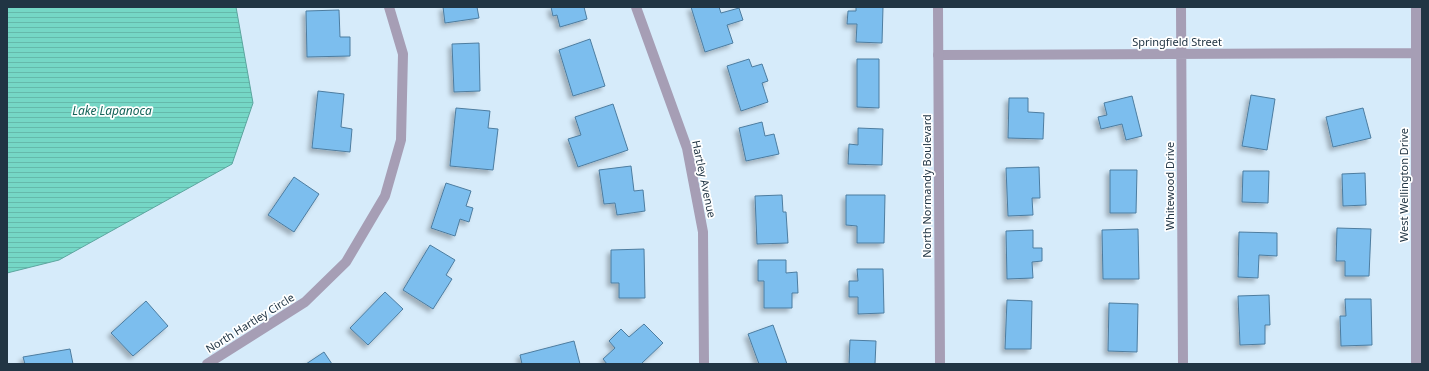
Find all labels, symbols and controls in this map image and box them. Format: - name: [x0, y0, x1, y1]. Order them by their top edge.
- street label: Springfield Street: [1132, 34, 1222, 49]
- water label: Lake Lapanoca: [72, 102, 152, 119]
- street label: North Normandy Boulevard: [919, 114, 934, 258]
- street label: West Wellington Drive: [1396, 128, 1411, 242]
- street label: Hartley Avenue: [689, 139, 720, 219]
- street label: Whitewood Drive: [1162, 142, 1177, 230]
- street label: North Hartley Circle: [203, 289, 297, 356]

